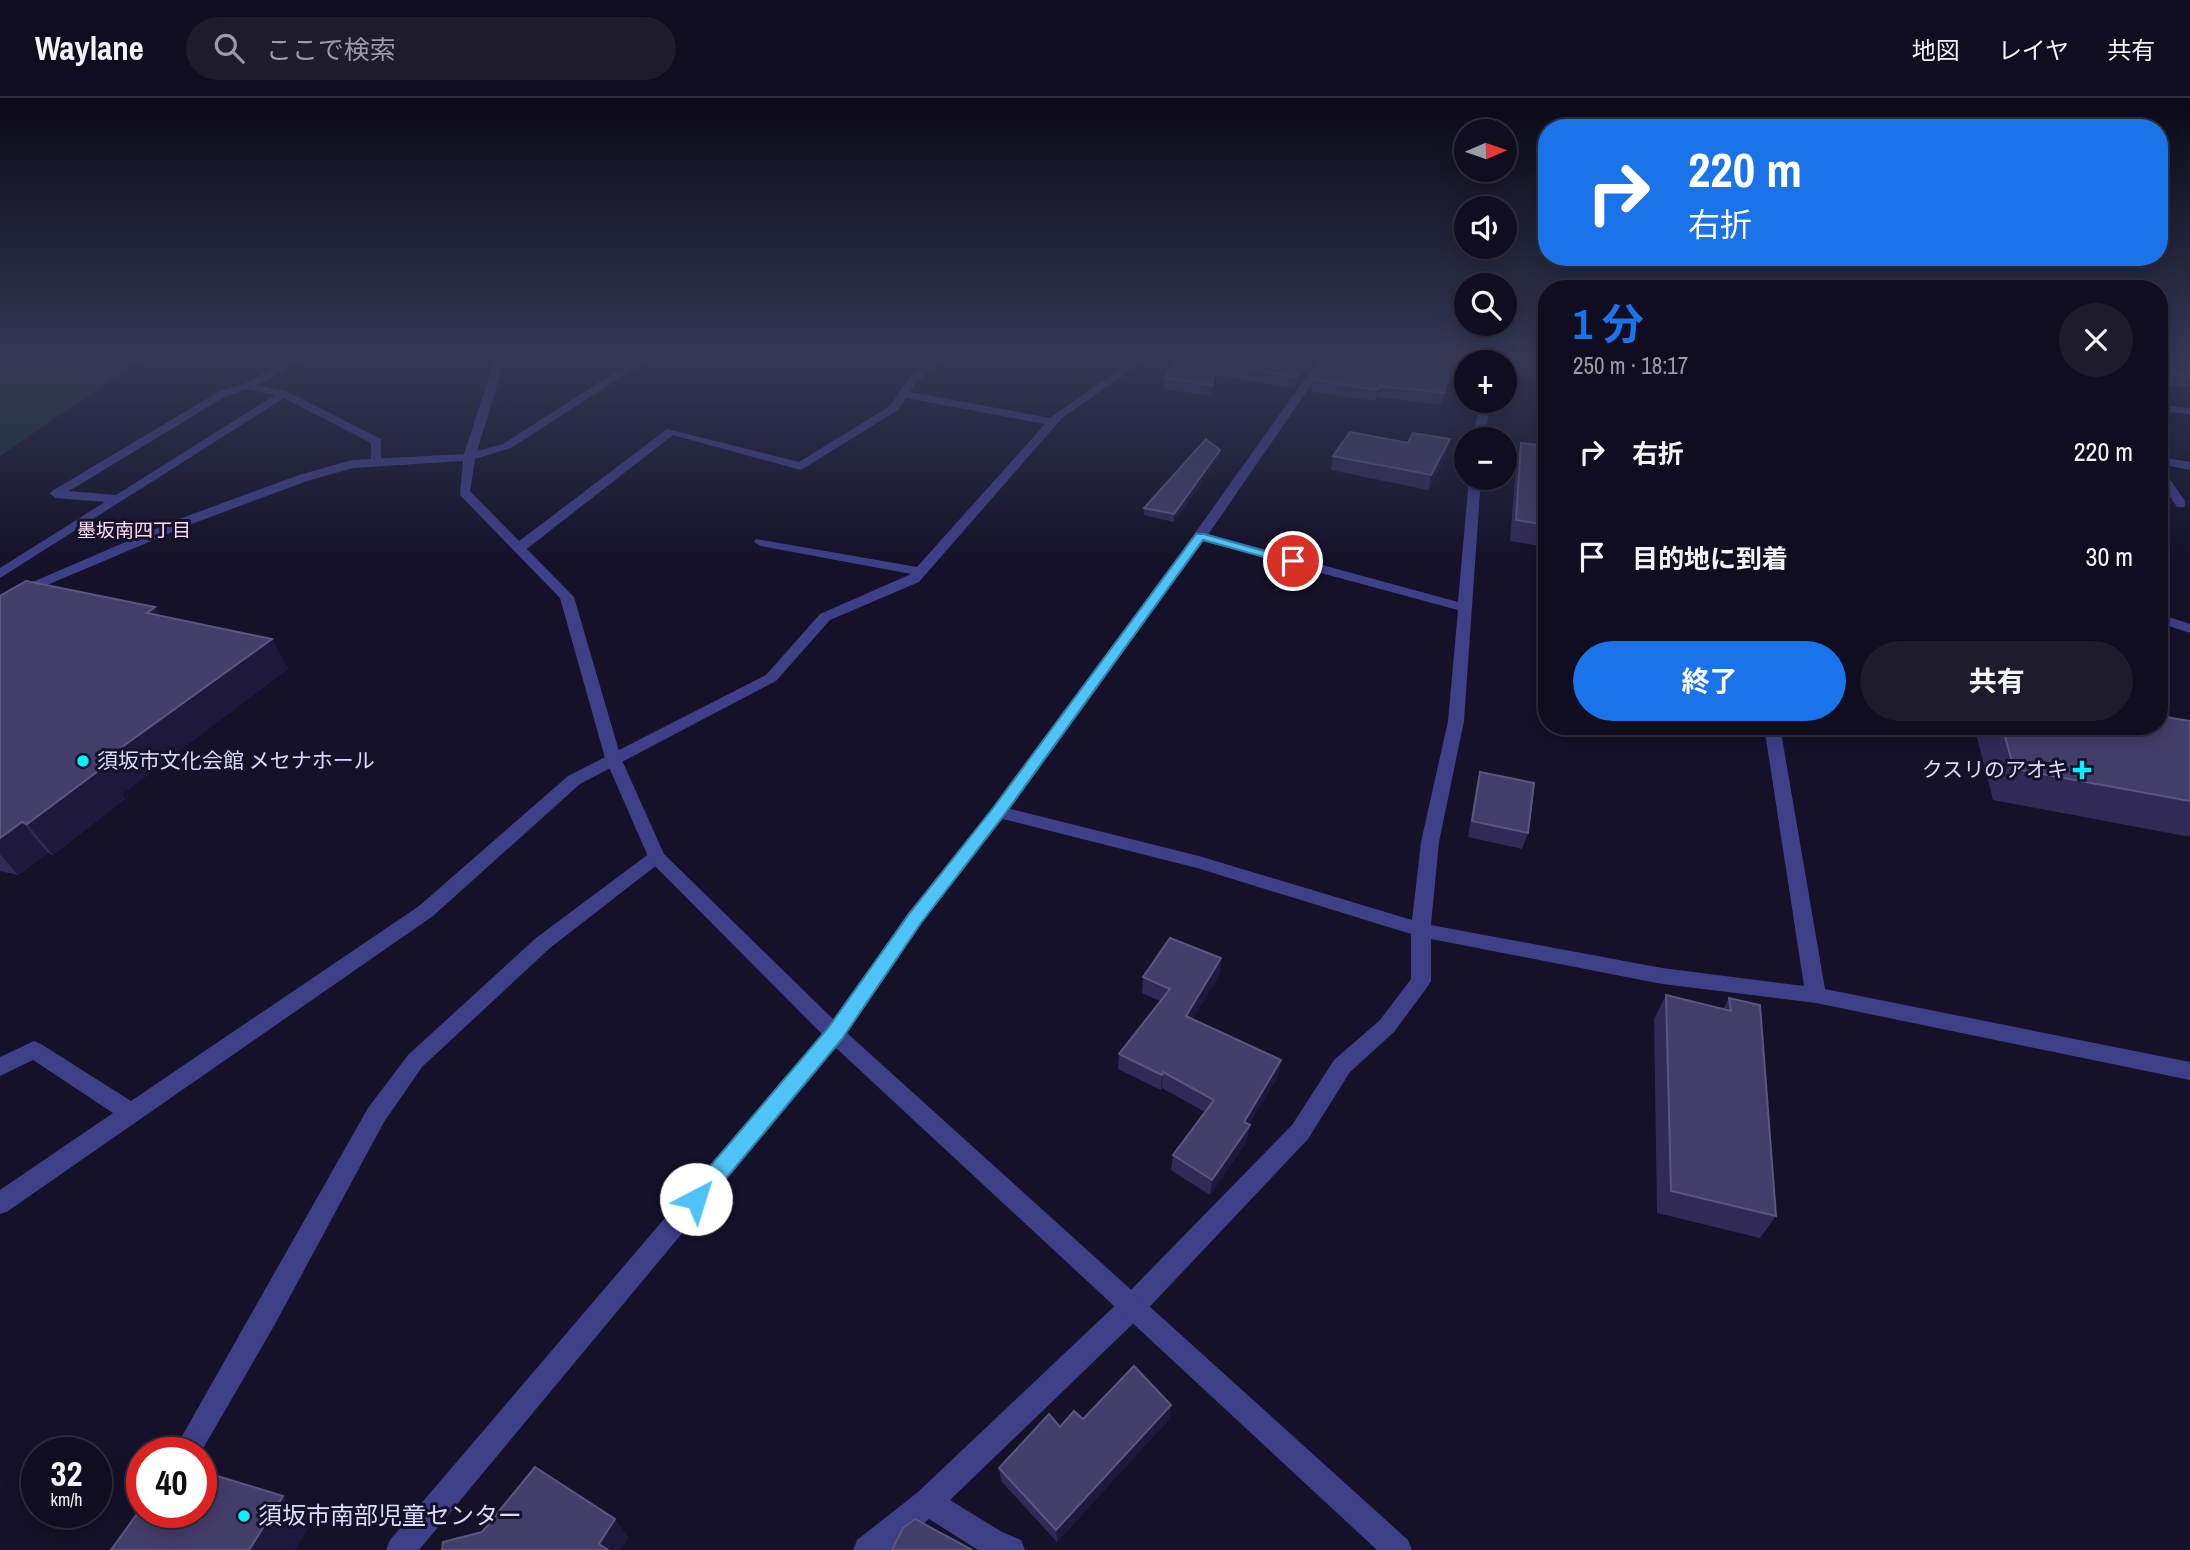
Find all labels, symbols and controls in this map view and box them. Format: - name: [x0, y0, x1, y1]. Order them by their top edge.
- search box: [186, 17, 676, 80]
- text: Waylane: [35, 26, 144, 70]
- icon: search: [210, 29, 248, 67]
- text: ここで検索: [266, 32, 396, 67]
- text: 地図: [1912, 34, 1960, 66]
- text: レイヤ: [1998, 34, 2069, 66]
- text: 共有: [2107, 34, 2155, 66]
- north arrow: [1454, 119, 1517, 182]
- map controls: [1454, 119, 1517, 490]
- text: 220 m: [1688, 136, 1802, 202]
- icon: right: [1573, 147, 1664, 238]
- button: sound: [1454, 196, 1517, 259]
- text: 右折: [1688, 203, 1752, 246]
- button: search: [1454, 273, 1517, 336]
- text: 1 分: [1573, 296, 1644, 352]
- button: close: [2059, 303, 2133, 377]
- button: +: [1454, 350, 1517, 413]
- text: 250 m · 18:17: [1573, 350, 1688, 381]
- button: −: [1454, 427, 1517, 490]
- icon: right: [1573, 433, 1611, 471]
- text: 220 m: [2074, 434, 2133, 469]
- text: 右折: [1632, 436, 1684, 471]
- district label: 墨坂南四丁目: [77, 517, 191, 543]
- pin: [1263, 531, 1323, 591]
- icon: arrive: [1573, 538, 1611, 576]
- text: 30 m: [2086, 539, 2133, 574]
- text: 目的地に到着: [1632, 541, 1788, 576]
- icon: arrive: [1274, 542, 1312, 580]
- button: 終了: [1573, 641, 1846, 721]
- button: 共有: [1860, 641, 2133, 721]
- place label: 須坂市文化会館 メセナホール: [97, 746, 375, 775]
- marker: 須坂市文化会館 メセナホール: [75, 753, 91, 769]
- place label: クスリのアオキ: [1922, 755, 2068, 784]
- marker: クスリのアオキ: [2074, 762, 2090, 778]
- position arrow: [659, 1162, 733, 1236]
- speed limit sign: 40: [126, 1437, 217, 1528]
- text: 32: [51, 1450, 82, 1497]
- text: km/h: [51, 1487, 83, 1512]
- place label: 須坂市南部児童センター: [258, 1499, 522, 1531]
- marker: 須坂市南部児童センター: [236, 1508, 252, 1524]

